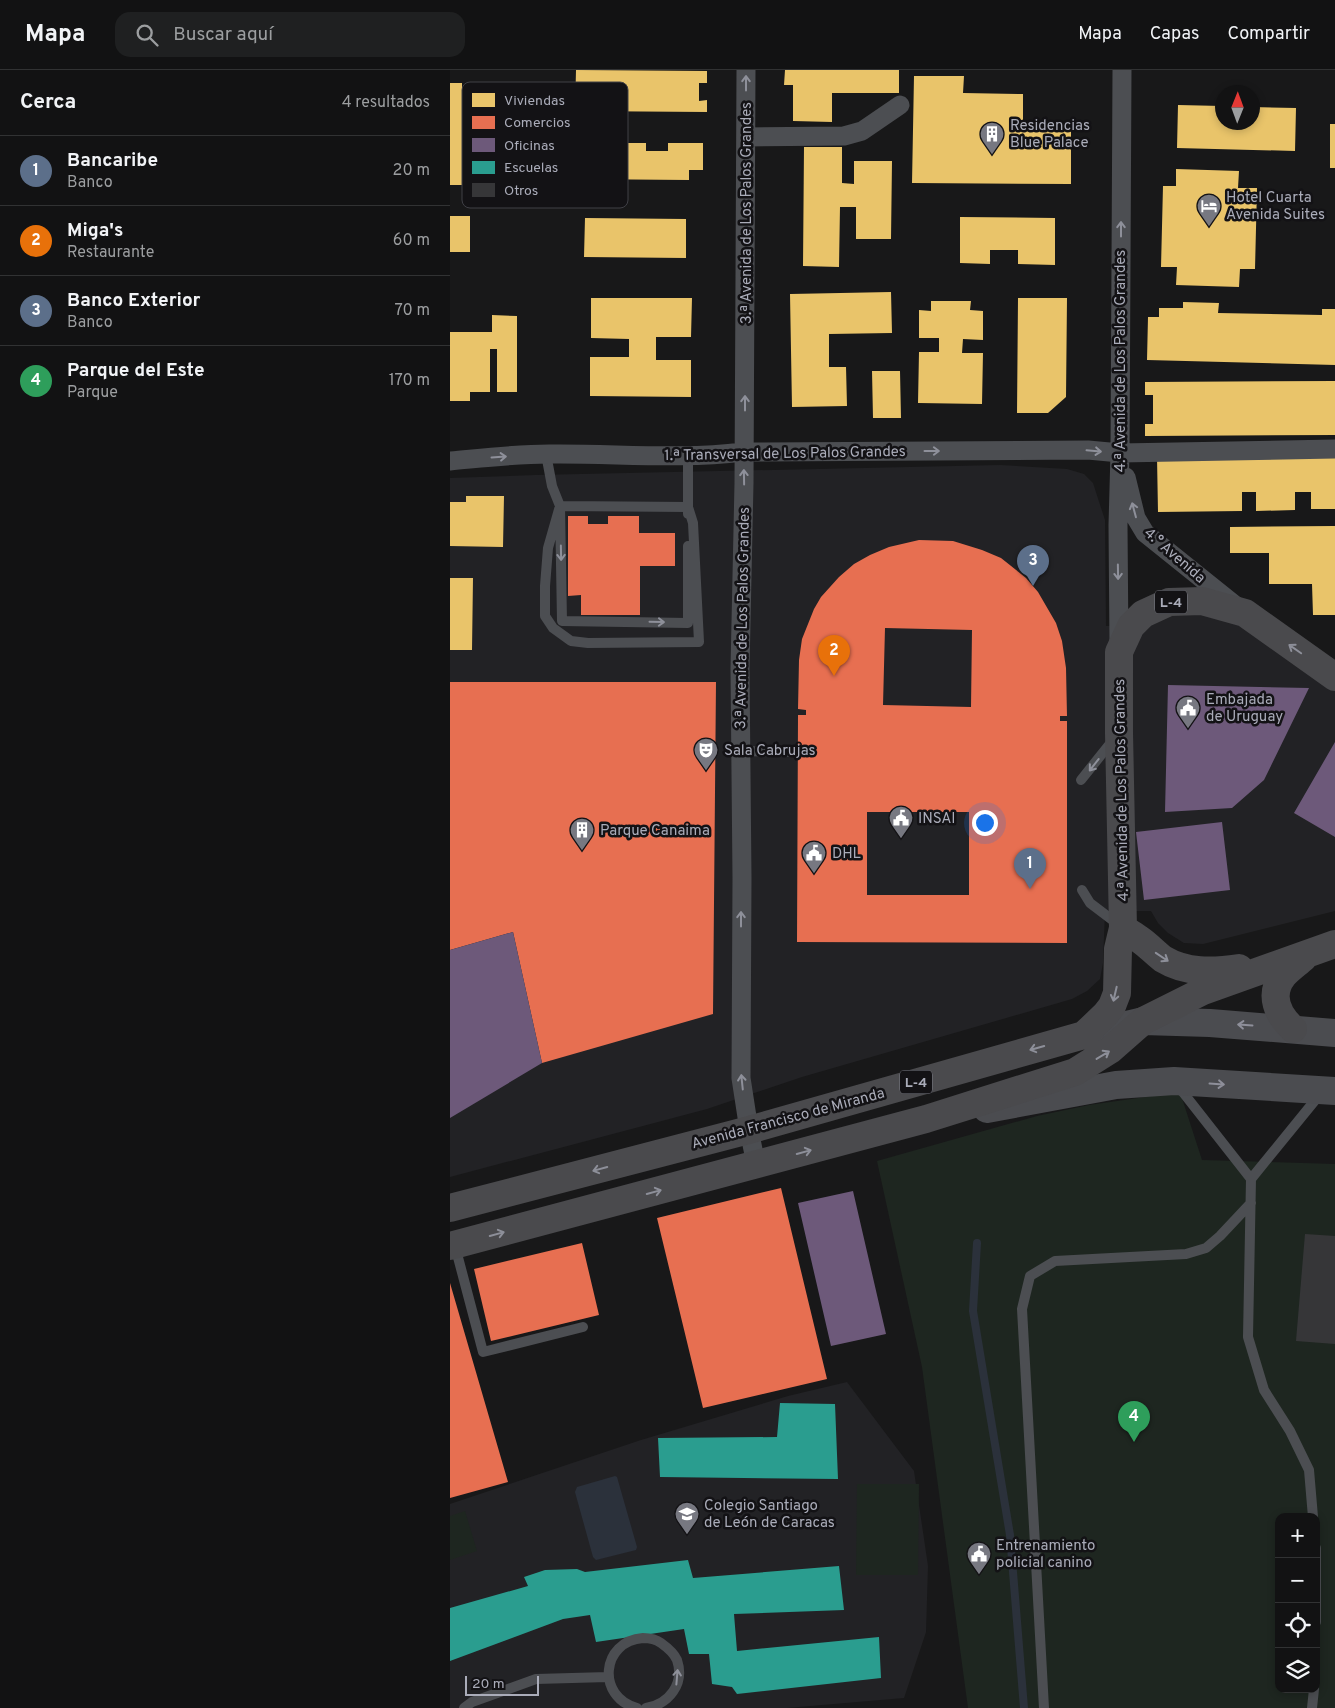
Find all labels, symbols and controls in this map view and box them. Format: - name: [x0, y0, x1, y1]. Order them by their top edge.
- search box: [115, 12, 465, 57]
- text: Mapa: [25, 20, 85, 50]
- icon: search: [133, 21, 161, 49]
- text: Buscar aquí: [173, 23, 273, 47]
- text: Mapa: [1078, 23, 1122, 46]
- text: Capas: [1150, 23, 1199, 46]
- text: Compartir: [1227, 23, 1310, 46]
- one-way arrow: [741, 75, 751, 92]
- legend: [462, 82, 628, 208]
- north arrow: [1215, 85, 1260, 130]
- text: Cerca: [20, 89, 76, 116]
- text: 4 resultados: [342, 93, 430, 113]
- text: Viviendas: [504, 93, 565, 110]
- street label: 3.ª Avenida de Los Palos Grandes: [738, 102, 757, 324]
- text: Comercios: [504, 115, 571, 132]
- place label: Residencias Blue Palace: [1010, 117, 1090, 153]
- building icon: Residencias Blue Palace: [979, 121, 1005, 155]
- text: Oficinas: [504, 138, 555, 155]
- text: Bancaribe: [67, 149, 158, 173]
- text: Escuelas: [504, 160, 558, 177]
- text: 1: [33, 161, 39, 181]
- text: 20 m: [393, 161, 430, 181]
- text: Banco: [67, 173, 113, 193]
- text: Otros: [504, 183, 538, 200]
- place label: Hotel Cuarta Avenida Suites: [1226, 189, 1325, 225]
- hotel icon: Hotel Cuarta Avenida Suites: [1196, 193, 1222, 227]
- text: Miga's: [67, 219, 123, 243]
- one-way arrow: [1116, 222, 1126, 238]
- text: 2: [31, 231, 41, 251]
- text: 60 m: [393, 231, 430, 251]
- text: Restaurante: [67, 243, 154, 263]
- street label: 4.ª Avenida de Los Palos Grandes: [1112, 250, 1131, 472]
- text: Banco Exterior: [67, 289, 200, 313]
- text: 3: [31, 301, 41, 321]
- text: 70 m: [395, 301, 430, 321]
- text: Banco: [67, 313, 113, 333]
- text: Parque del Este: [67, 359, 205, 383]
- text: 4: [31, 371, 41, 391]
- text: 170 m: [389, 371, 430, 391]
- text: Parque: [67, 383, 118, 403]
- one-way arrow: [740, 395, 750, 412]
- street label: 1.ª Transversal de Los Palos Grandes: [664, 443, 906, 466]
- one-way arrow: [924, 446, 940, 456]
- one-way arrow: [1086, 446, 1102, 455]
- one-way arrow: [490, 453, 506, 462]
- one-way arrow: [739, 469, 749, 486]
- one-way arrow: [1129, 503, 1138, 519]
- street label: 3.ª Avenida de Los Palos Grandes: [732, 507, 755, 729]
- street label: 4.° Avenida: [1139, 524, 1209, 588]
- one-way arrow: [556, 545, 565, 561]
- pin: 3: [1017, 545, 1049, 586]
- one-way arrow: [1113, 563, 1123, 579]
- road number: L-4: [1155, 590, 1187, 614]
- one-way arrow: [648, 617, 665, 627]
- pin: 2: [818, 635, 850, 676]
- one-way arrow: [1288, 644, 1302, 654]
- street label: 4.ª Avenida de Los Palos Grandes: [1111, 679, 1134, 901]
- place label: Embajada de Uruguay: [1206, 691, 1283, 727]
- public building icon: Embajada de Uruguay: [1175, 695, 1201, 729]
- theatre icon: Sala Cabrujas: [693, 737, 719, 771]
- place label: Sala Cabrujas: [724, 742, 816, 761]
- one-way arrow: [1089, 758, 1099, 772]
- public building icon: INSAI: [888, 805, 914, 839]
- place label: INSAI: [918, 810, 955, 829]
- your location: [972, 810, 998, 836]
- building icon: Parque Canaima: [569, 817, 595, 851]
- place label: Parque Canaima: [600, 822, 710, 841]
- public building icon: DHL: [801, 840, 827, 874]
- place label: DHL: [832, 845, 861, 864]
- pin: 1: [1014, 848, 1046, 889]
- one-way arrow: [737, 912, 746, 928]
- one-way arrow: [1155, 952, 1169, 962]
- one-way arrow: [1110, 985, 1120, 1001]
- one-way arrow: [1237, 1021, 1253, 1030]
- one-way arrow: [1030, 1044, 1046, 1054]
- one-way arrow: [1095, 1049, 1109, 1059]
- road number: L-4: [900, 1070, 932, 1094]
- one-way arrow: [737, 1074, 747, 1090]
- one-way arrow: [1209, 1079, 1225, 1088]
- street label: Avenida Francisco de Miranda: [690, 1084, 887, 1154]
- one-way arrow: [795, 1147, 811, 1156]
- one-way arrow: [592, 1164, 608, 1174]
- one-way arrow: [646, 1186, 662, 1196]
- one-way arrow: [489, 1228, 505, 1238]
- pin: 4: [1118, 1401, 1150, 1442]
- place label: Colegio Santiago de León de Caracas: [704, 1497, 835, 1533]
- school or university icon: Colegio Santiago de León de Caracas: [674, 1501, 700, 1535]
- map controls: [1275, 1513, 1320, 1693]
- button: +: [1275, 1513, 1320, 1558]
- place label: Entrenamiento policial canino: [996, 1537, 1095, 1573]
- public building icon: Entrenamiento policial canino: [966, 1541, 992, 1575]
- button: −: [1275, 1558, 1320, 1603]
- button: locate: [1275, 1603, 1320, 1648]
- button: layers: [1275, 1648, 1320, 1693]
- one-way arrow: [673, 1670, 682, 1686]
- scale bar: [465, 1673, 539, 1696]
- text: 20 m: [472, 1676, 505, 1693]

